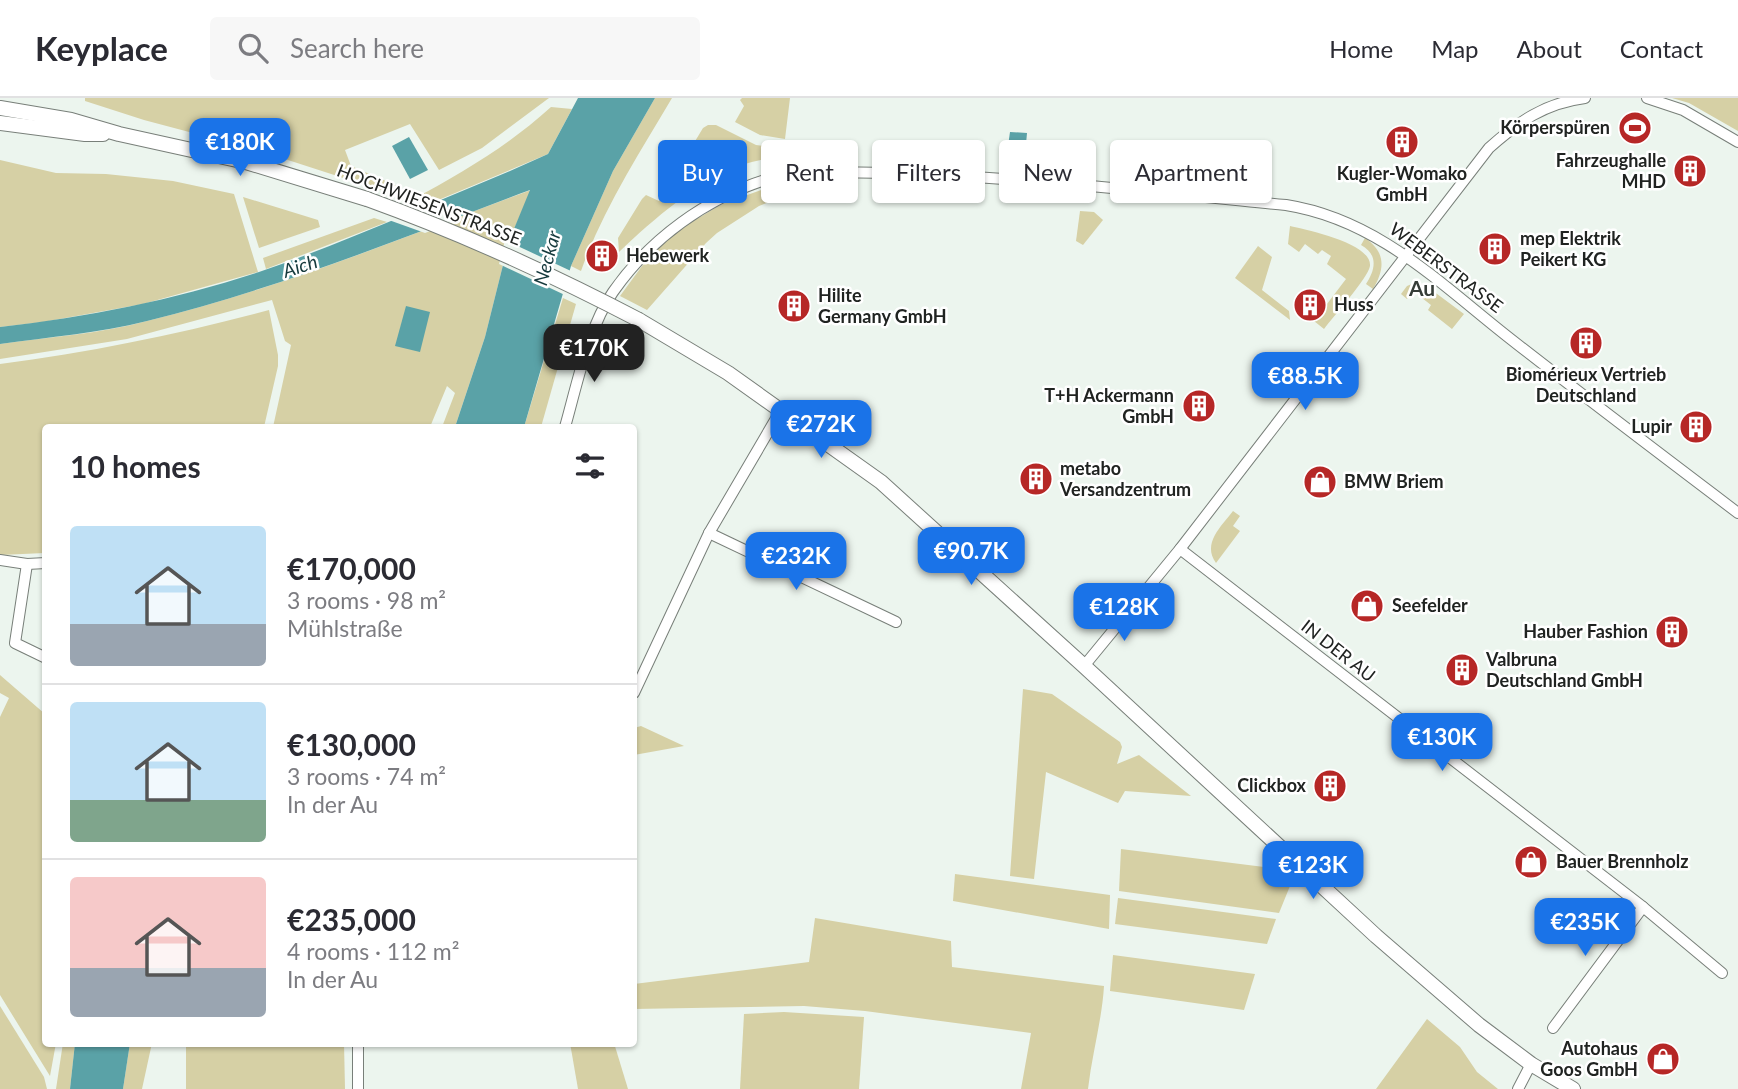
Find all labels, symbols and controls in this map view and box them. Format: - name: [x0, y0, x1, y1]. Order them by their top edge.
- search box: [210, 17, 700, 80]
- text: Keyplace: [35, 28, 168, 68]
- icon: search: [234, 29, 272, 67]
- text: Search here: [290, 32, 424, 64]
- text: Home: [1329, 34, 1393, 63]
- text: Map: [1431, 34, 1479, 63]
- text: About: [1517, 34, 1582, 63]
- text: Contact: [1620, 34, 1703, 63]
- sports icon: Körperspüren: [1616, 109, 1654, 147]
- place label: Körperspüren: [1500, 116, 1610, 138]
- pin: €180K: [191, 118, 289, 178]
- building icon: Kugler-Womako GmbH: [1383, 123, 1421, 161]
- text: €180K: [205, 127, 275, 155]
- chip: Buy: [658, 140, 747, 203]
- chip: Rent: [761, 140, 858, 203]
- chip: Filters: [872, 140, 985, 203]
- chip: New: [999, 140, 1096, 203]
- chip: Apartment: [1110, 140, 1272, 203]
- place label: Fahrzeughalle MHD: [1556, 149, 1666, 192]
- building icon: Fahrzeughalle MHD: [1671, 152, 1709, 190]
- street label: HOCHWIESENSTRASSE: [334, 159, 525, 249]
- place label: Kugler-Womako GmbH: [1337, 162, 1467, 205]
- street label: WEBERSTRASSE: [1386, 217, 1508, 317]
- place label: mep Elektrik Peikert KG: [1520, 227, 1621, 270]
- water label: Neckar: [528, 228, 565, 288]
- building icon: mep Elektrik Peikert KG: [1476, 230, 1514, 268]
- building icon: Hebewerk: [583, 237, 621, 275]
- place label: Hebewerk: [626, 244, 710, 266]
- water label: Aich: [279, 249, 320, 282]
- district label: Au: [1408, 275, 1435, 300]
- place label: Hilite Germany GmbH: [818, 284, 947, 327]
- building icon: Huss: [1291, 286, 1329, 324]
- building icon: Hilite Germany GmbH: [775, 287, 813, 325]
- place label: Huss: [1334, 293, 1374, 315]
- pin: €170K: [545, 324, 643, 384]
- building icon: Biomérieux Vertrieb Deutschland: [1567, 324, 1605, 362]
- text: €170K: [559, 333, 629, 361]
- pin: €88.5K: [1248, 352, 1362, 412]
- text: €88.5K: [1268, 361, 1342, 389]
- place label: Biomérieux Vertrieb Deutschland: [1506, 363, 1666, 406]
- place label: T+H Ackermann GmbH: [1044, 384, 1174, 427]
- building icon: T+H Ackermann GmbH: [1180, 387, 1218, 425]
- pin: €272K: [772, 400, 870, 460]
- building icon: Lupir: [1677, 408, 1715, 446]
- text: €272K: [786, 409, 856, 437]
- place label: Lupir: [1631, 415, 1672, 437]
- icon: filters: [571, 447, 609, 485]
- text: 10 homes: [70, 448, 201, 484]
- place label: metabo Versandzentrum: [1059, 457, 1191, 500]
- building icon: metabo Versandzentrum: [1017, 460, 1055, 498]
- shop icon: BMW Briem: [1301, 463, 1339, 501]
- place label: BMW Briem: [1344, 470, 1444, 492]
- pin: €90.7K: [914, 528, 1028, 587]
- pin: €232K: [747, 532, 845, 592]
- text: €90.7K: [934, 536, 1008, 564]
- text: €232K: [761, 541, 831, 569]
- text: €170,000: [287, 550, 416, 586]
- icon: home: [126, 554, 210, 638]
- pin: €128K: [1075, 584, 1173, 643]
- text: 3 rooms · 98 m²: [287, 586, 446, 614]
- shop icon: Seefelder: [1348, 587, 1386, 625]
- text: €128K: [1089, 592, 1159, 620]
- place label: Seefelder: [1392, 594, 1468, 616]
- building icon: Hauber Fashion: [1653, 613, 1691, 651]
- text: Mühlstraße: [287, 614, 403, 642]
- street label: IN DER AU: [1297, 614, 1380, 686]
- place label: Hauber Fashion: [1523, 620, 1648, 642]
- place label: Valbruna Deutschland GmbH: [1485, 648, 1643, 691]
- building icon: Valbruna Deutschland GmbH: [1443, 651, 1481, 689]
- pin: €130K: [1393, 714, 1491, 773]
- text: €130K: [1407, 722, 1477, 750]
- text: €130,000: [287, 726, 416, 762]
- icon: home: [126, 730, 210, 814]
- text: 3 rooms · 74 m²: [287, 762, 446, 790]
- building icon: Clickbox: [1311, 767, 1349, 805]
- place label: Clickbox: [1237, 774, 1307, 796]
- text: In der Au: [287, 790, 378, 818]
- pin: €123K: [1264, 842, 1362, 901]
- shop icon: Bauer Brennholz: [1512, 843, 1550, 881]
- text: €123K: [1278, 850, 1348, 878]
- place label: Bauer Brennholz: [1556, 850, 1689, 872]
- pin: €235K: [1536, 898, 1634, 958]
- text: €235,000: [287, 901, 416, 937]
- icon: home: [126, 905, 210, 989]
- text: €235K: [1550, 907, 1620, 935]
- text: 4 rooms · 112 m²: [287, 937, 459, 965]
- text: In der Au: [287, 965, 378, 993]
- place label: Autohaus Goos GmbH: [1540, 1037, 1638, 1080]
- shop icon: Autohaus Goos GmbH: [1644, 1040, 1682, 1078]

